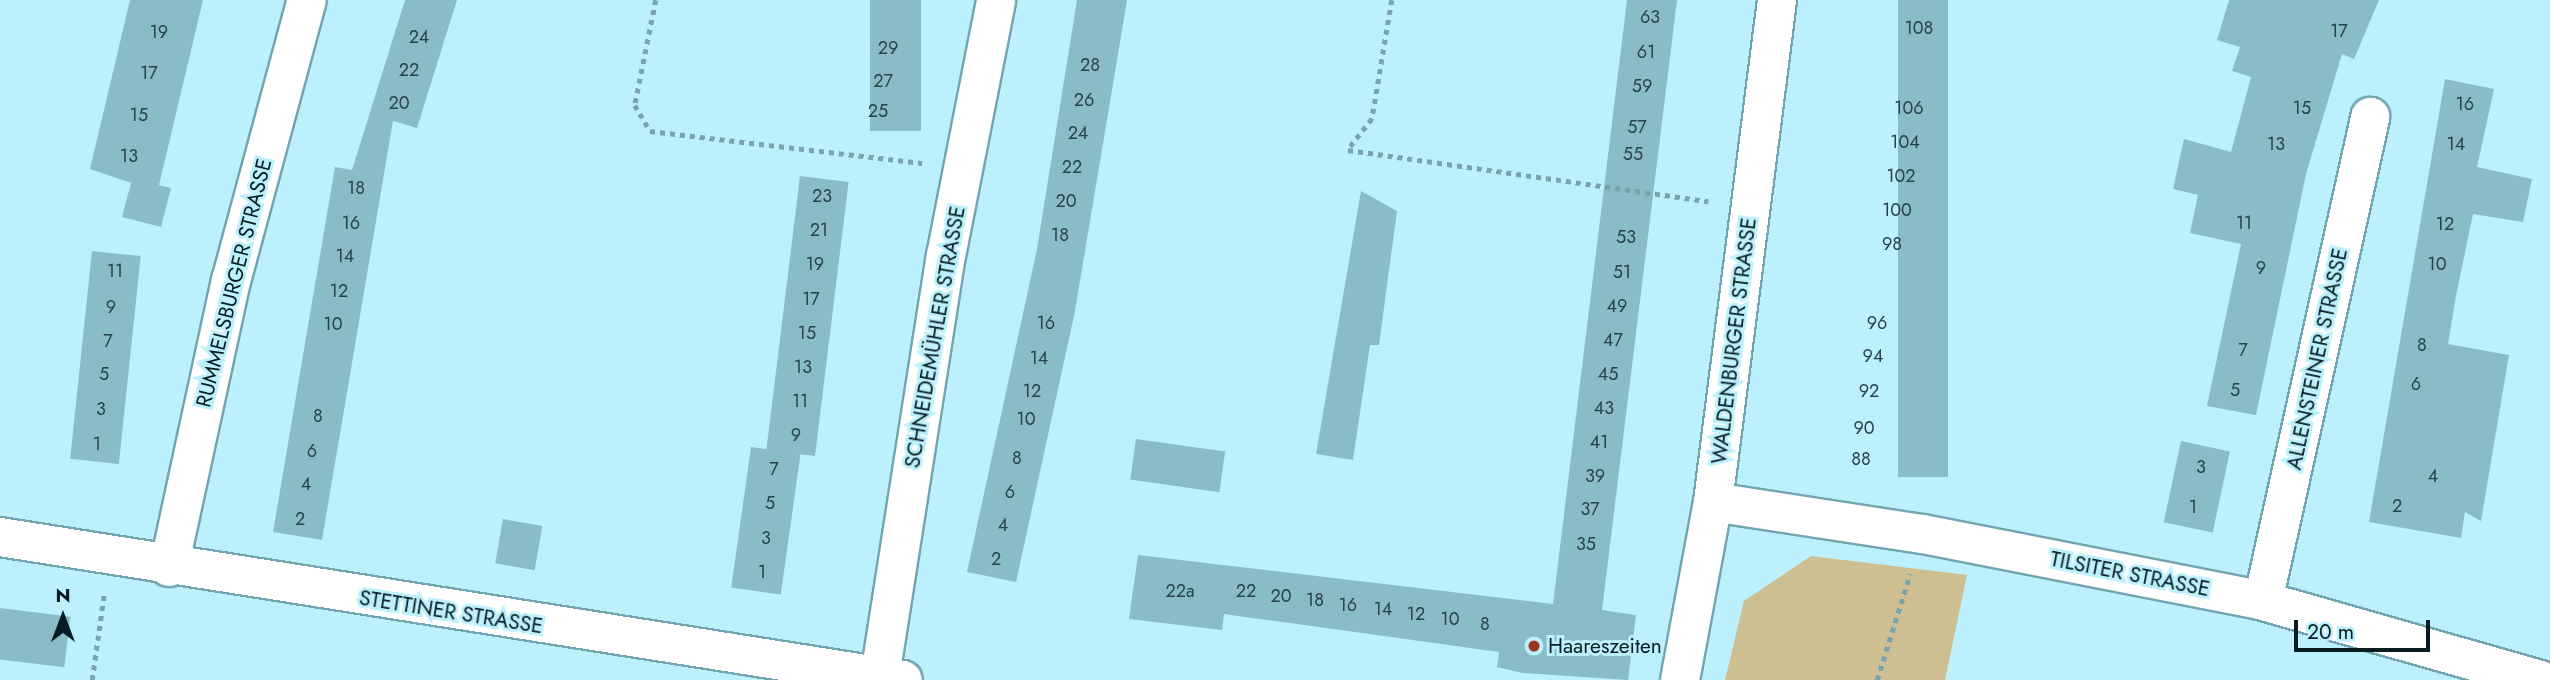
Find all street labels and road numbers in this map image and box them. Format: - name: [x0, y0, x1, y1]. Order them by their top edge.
- street label: RUMMELSBURGER STRASSE: [191, 156, 277, 410]
- street label: SCHNEIDEMÜHLER STRASSE: [900, 204, 970, 470]
- street label: WALDENBURGER STRASSE: [1706, 216, 1762, 466]
- street label: ALLENSTEINER STRASSE: [2281, 246, 2353, 472]
- street label: TILSITER STRASSE: [2048, 546, 2212, 602]
- street label: STETTINER STRASSE: [357, 585, 545, 639]

